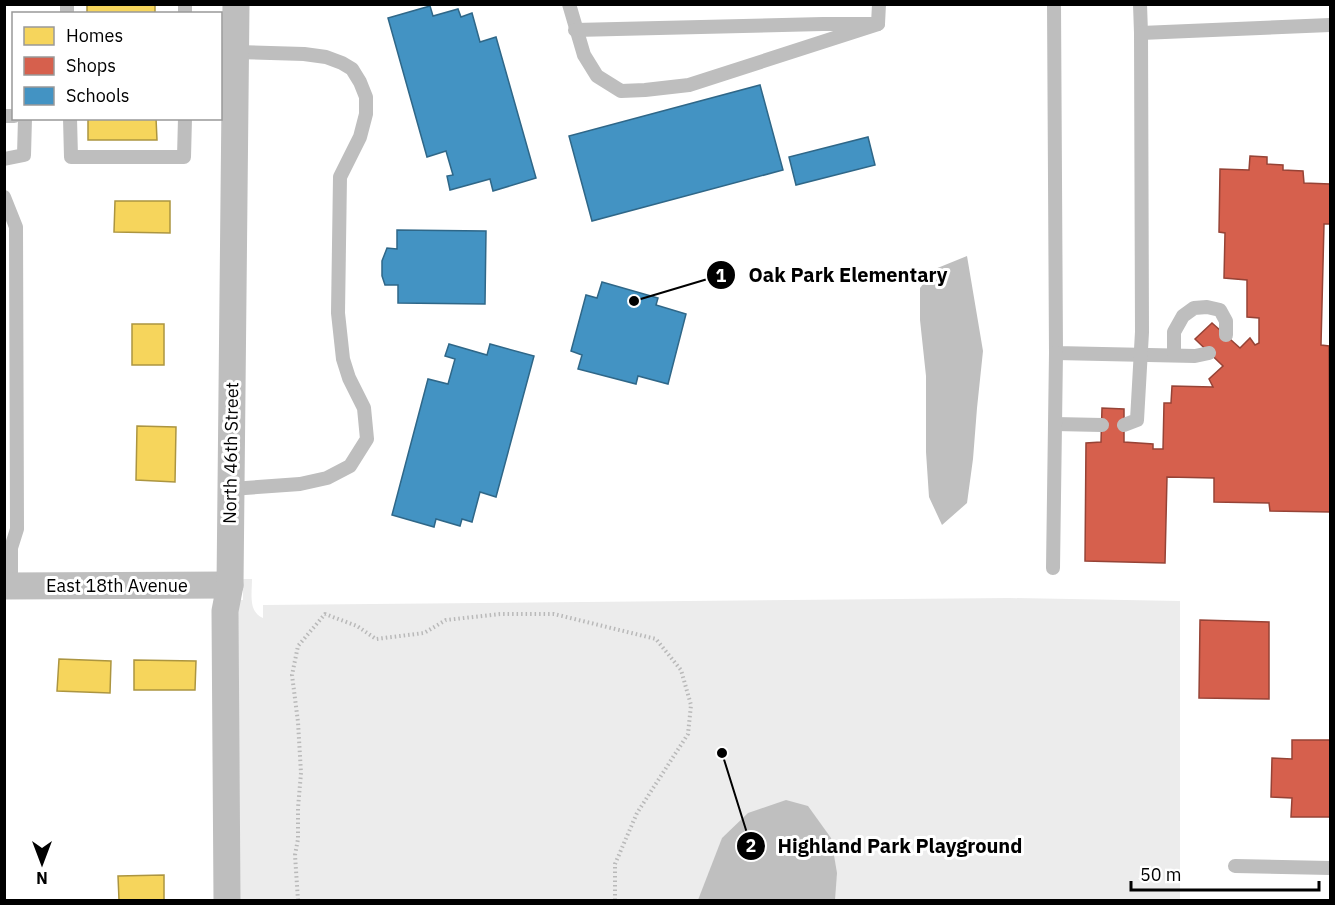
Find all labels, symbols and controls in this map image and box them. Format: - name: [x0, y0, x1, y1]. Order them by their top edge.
- legend: [12, 12, 222, 120]
- text: Homes: [66, 24, 123, 47]
- text: Shops: [66, 54, 116, 77]
- text: Schools: [66, 84, 130, 107]
- callout: Oak Park Elementary: [706, 256, 959, 294]
- text: Oak Park Elementary: [749, 261, 948, 288]
- text: 1: [716, 264, 727, 287]
- street label: North 46th Street: [218, 382, 243, 524]
- street label: East 18th Avenue: [46, 574, 188, 597]
- callout: Highland Park Playground: [736, 827, 1035, 865]
- text: Highland Park Playground: [778, 832, 1022, 859]
- north arrow: [12, 833, 72, 893]
- text: 2: [746, 834, 756, 857]
- scale bar: [1131, 854, 1318, 892]
- text: 50 m: [1140, 863, 1182, 886]
- text: N: [36, 868, 48, 888]

